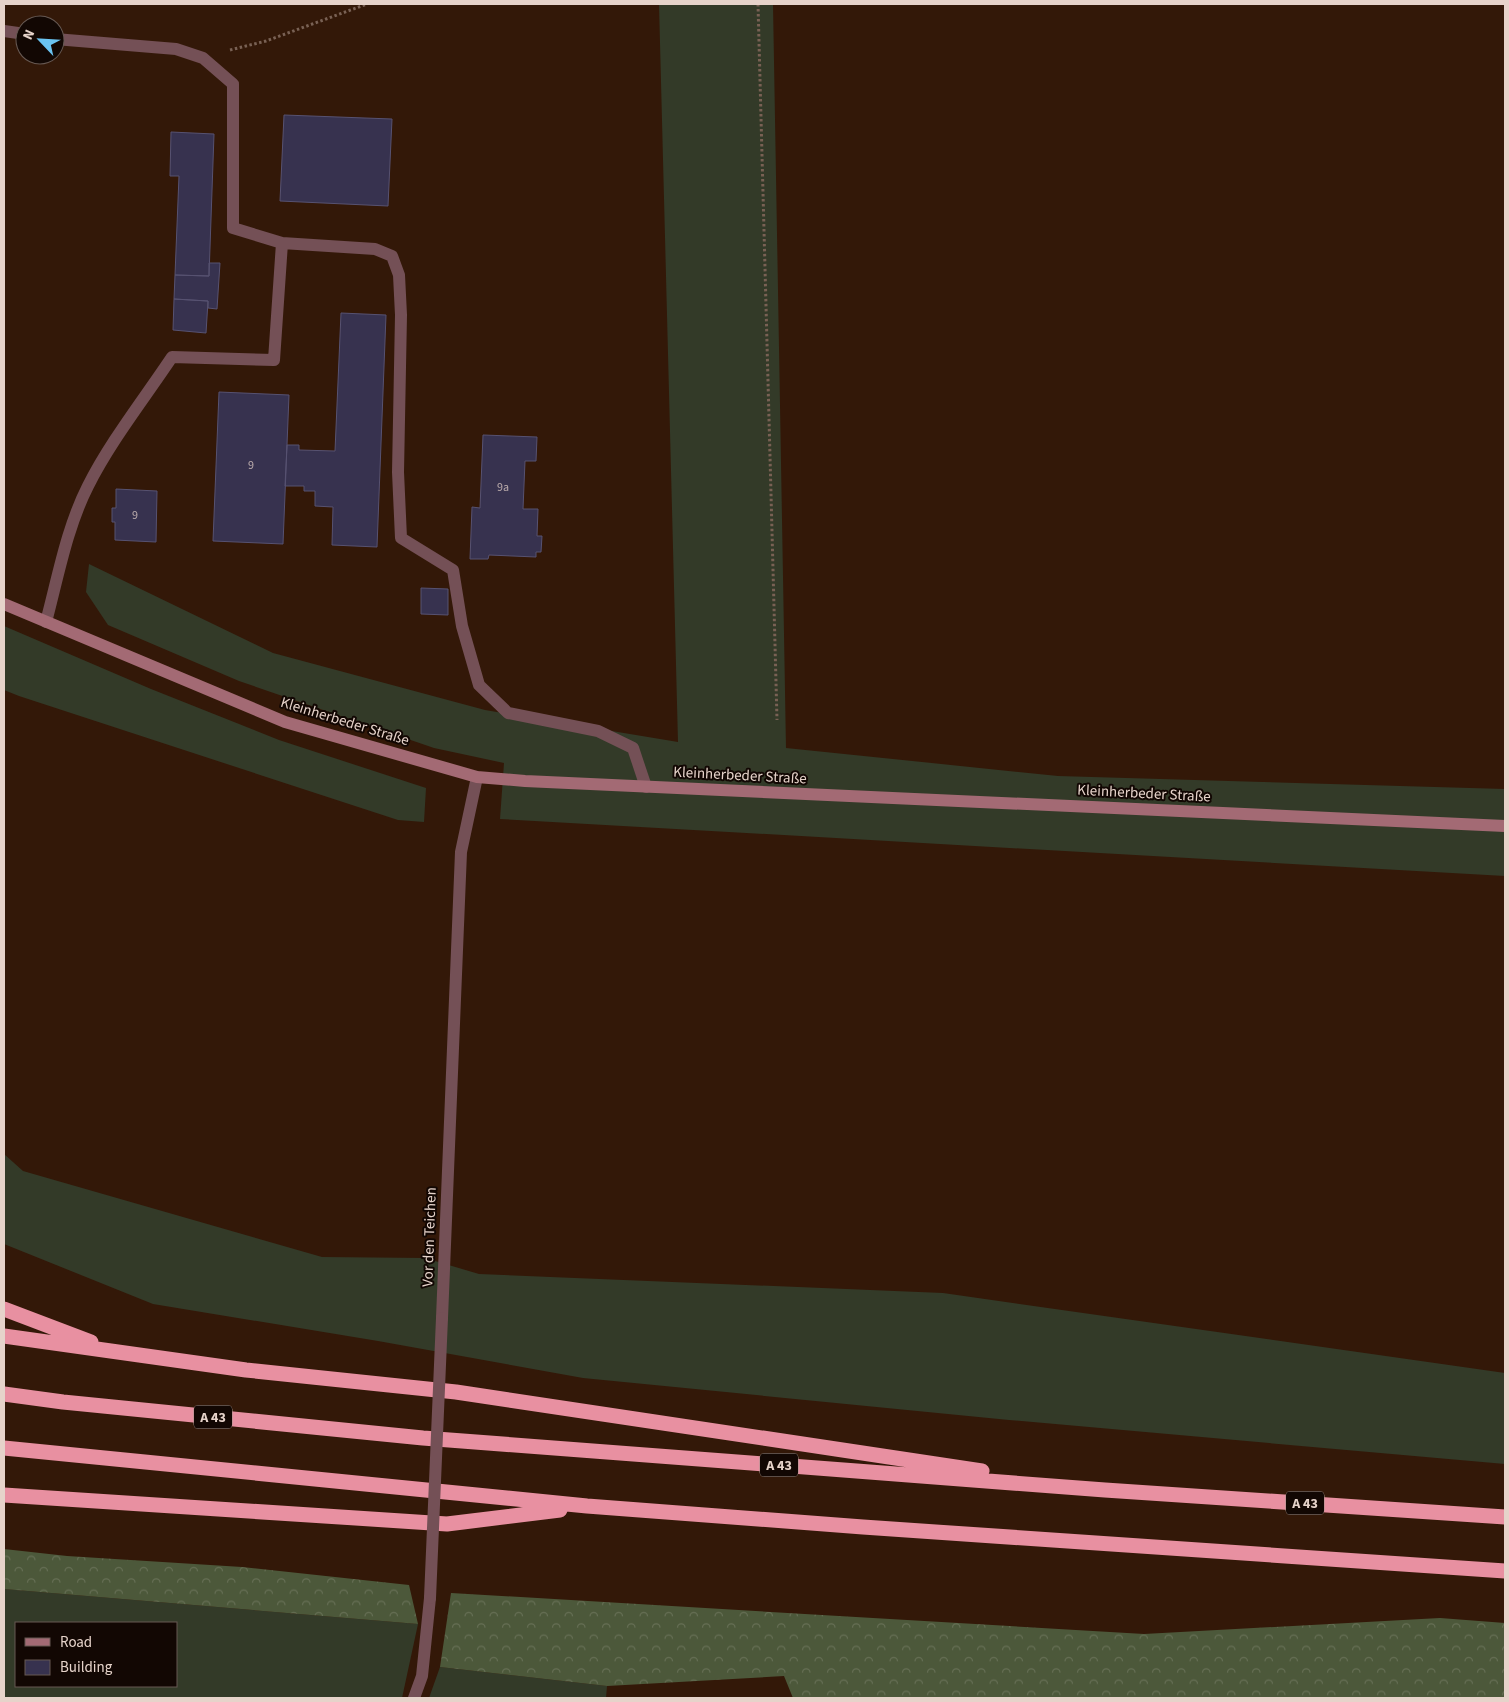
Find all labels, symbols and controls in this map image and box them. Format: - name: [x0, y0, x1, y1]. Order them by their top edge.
- north arrow: [15, 15, 65, 65]
- text: N: [18, 26, 40, 43]
- house number: 9: [248, 457, 254, 474]
- house number: 9a: [497, 479, 509, 496]
- house number: 9: [132, 507, 138, 524]
- street label: Kleinherbeder Straße: [278, 692, 412, 751]
- street label: Kleinherbeder Straße: [673, 762, 807, 789]
- street label: Kleinherbeder Straße: [1077, 780, 1211, 807]
- street label: Vor den Teichen: [417, 1187, 442, 1287]
- road number: A 43: [194, 1405, 232, 1428]
- road number: A 43: [760, 1454, 798, 1476]
- road number: A 43: [1286, 1492, 1324, 1515]
- legend: [15, 1622, 178, 1687]
- text: Road: [60, 1632, 92, 1653]
- text: Building: [60, 1657, 113, 1678]

